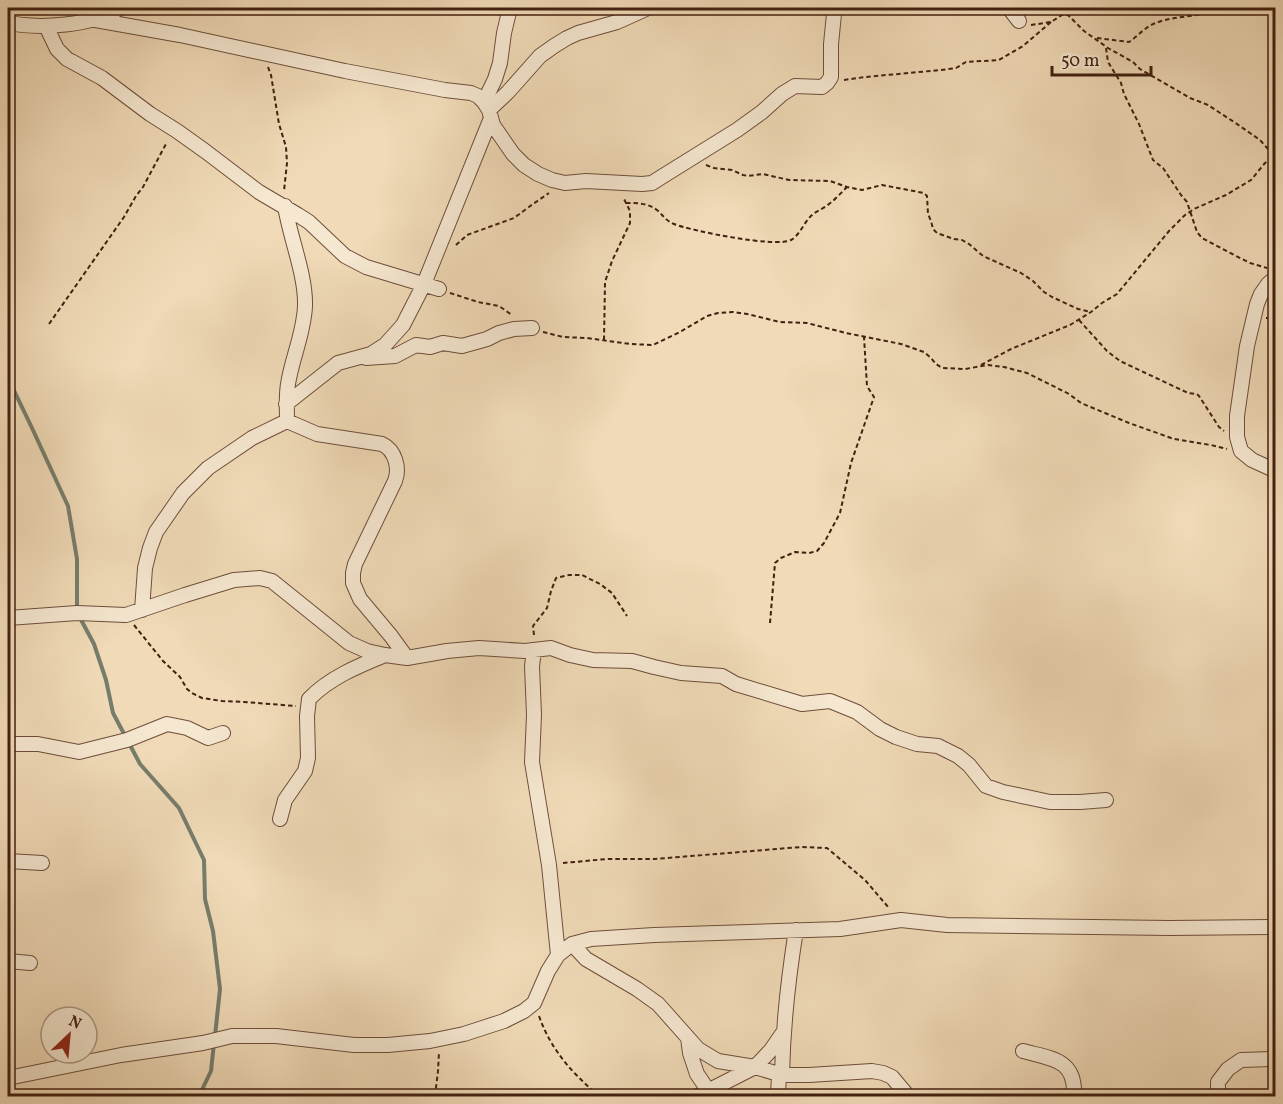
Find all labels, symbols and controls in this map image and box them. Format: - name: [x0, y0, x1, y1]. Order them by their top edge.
- scale bar: [1052, 39, 1151, 77]
- text: 50 m: [1061, 49, 1100, 74]
- north arrow: [39, 1005, 99, 1065]
- text: N: [65, 1011, 85, 1036]

